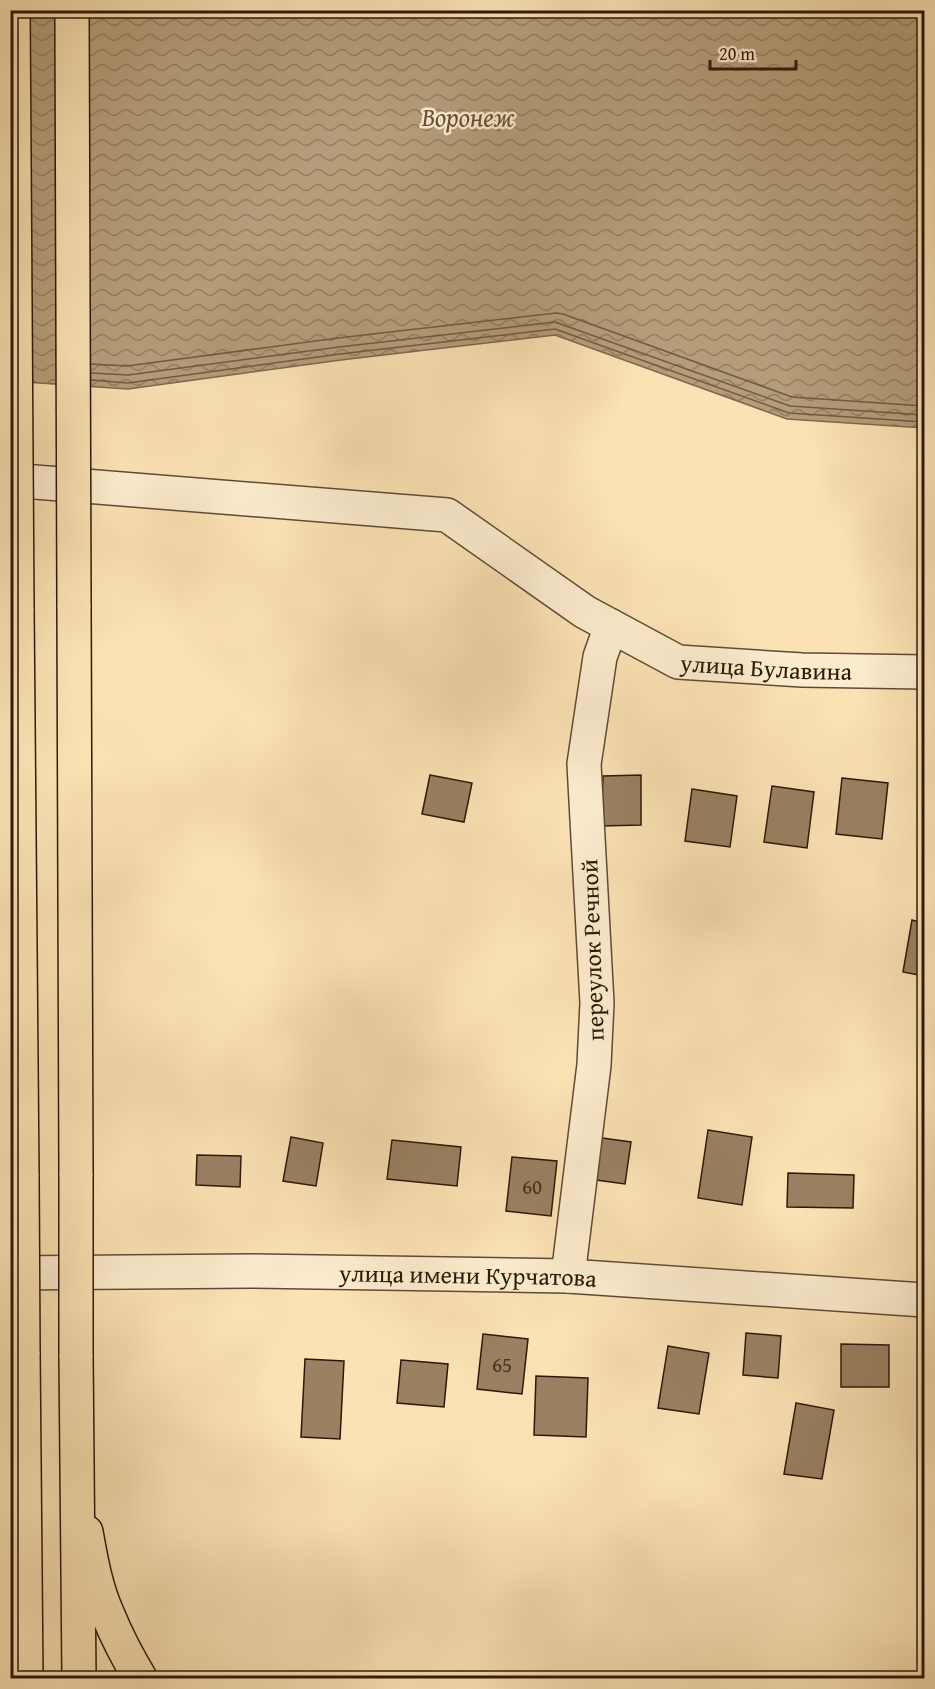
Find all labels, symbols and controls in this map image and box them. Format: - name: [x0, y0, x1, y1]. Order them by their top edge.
- scale bar: [710, 33, 796, 71]
- text: 20 m: [719, 40, 755, 67]
- water label: Воронеж: [421, 97, 515, 136]
- street label: улица Булавина: [678, 645, 853, 688]
- street label: переулок Речной: [571, 858, 613, 1042]
- house number: 60: [522, 1171, 542, 1202]
- street label: улица имени Курчатова: [338, 1255, 598, 1295]
- house number: 65: [492, 1349, 512, 1380]

